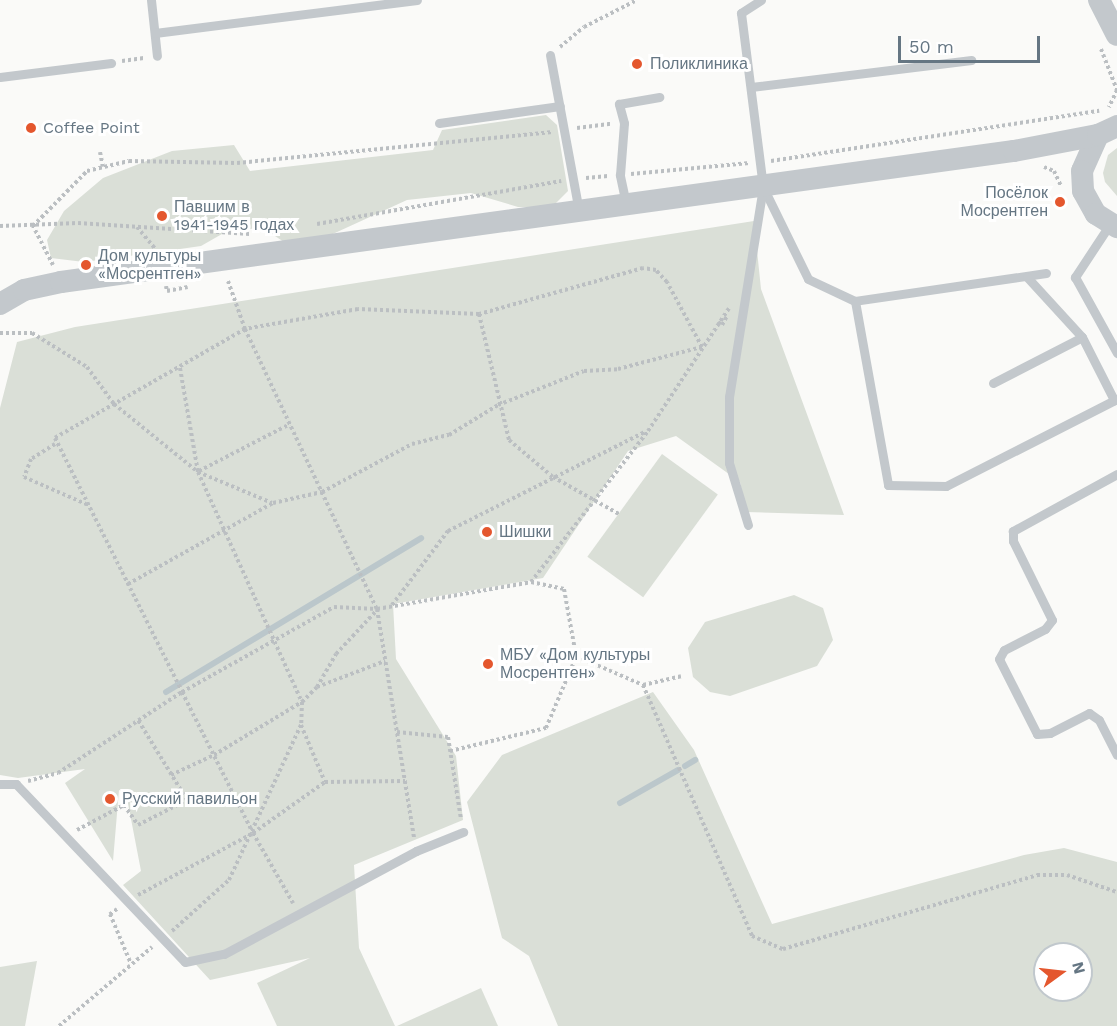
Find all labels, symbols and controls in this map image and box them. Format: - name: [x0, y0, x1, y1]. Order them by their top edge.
- scale bar: [901, 24, 1044, 62]
- text: 50 m: [909, 36, 954, 57]
- place label: Поликлиника: [650, 54, 748, 74]
- marker: Поликлиника: [628, 55, 646, 73]
- place label: Coffee Point: [43, 118, 140, 138]
- marker: Coffee Point: [24, 121, 38, 135]
- place label: Посёлок Мосрентген: [960, 183, 1048, 221]
- marker: Посёлок Мосрентген: [1053, 195, 1067, 209]
- place label: Павшим в 1941-1945 годах: [174, 197, 294, 235]
- marker: Павшим в 1941-1945 годах: [155, 209, 169, 223]
- place label: Дом культуры «Мосрентген»: [98, 246, 201, 284]
- marker: Дом культуры «Мосрентген»: [79, 258, 93, 272]
- place label: Шишки: [499, 522, 551, 542]
- marker: Шишки: [480, 525, 494, 539]
- place label: МБУ «Дом культуры Мосрентген»: [500, 645, 650, 683]
- marker: МБУ «Дом культуры Мосрентген»: [481, 657, 495, 671]
- place label: Русский павильон: [122, 789, 257, 809]
- marker: Русский павильон: [103, 792, 117, 806]
- north arrow: [1033, 942, 1093, 1002]
- text: N: [1068, 960, 1090, 976]

